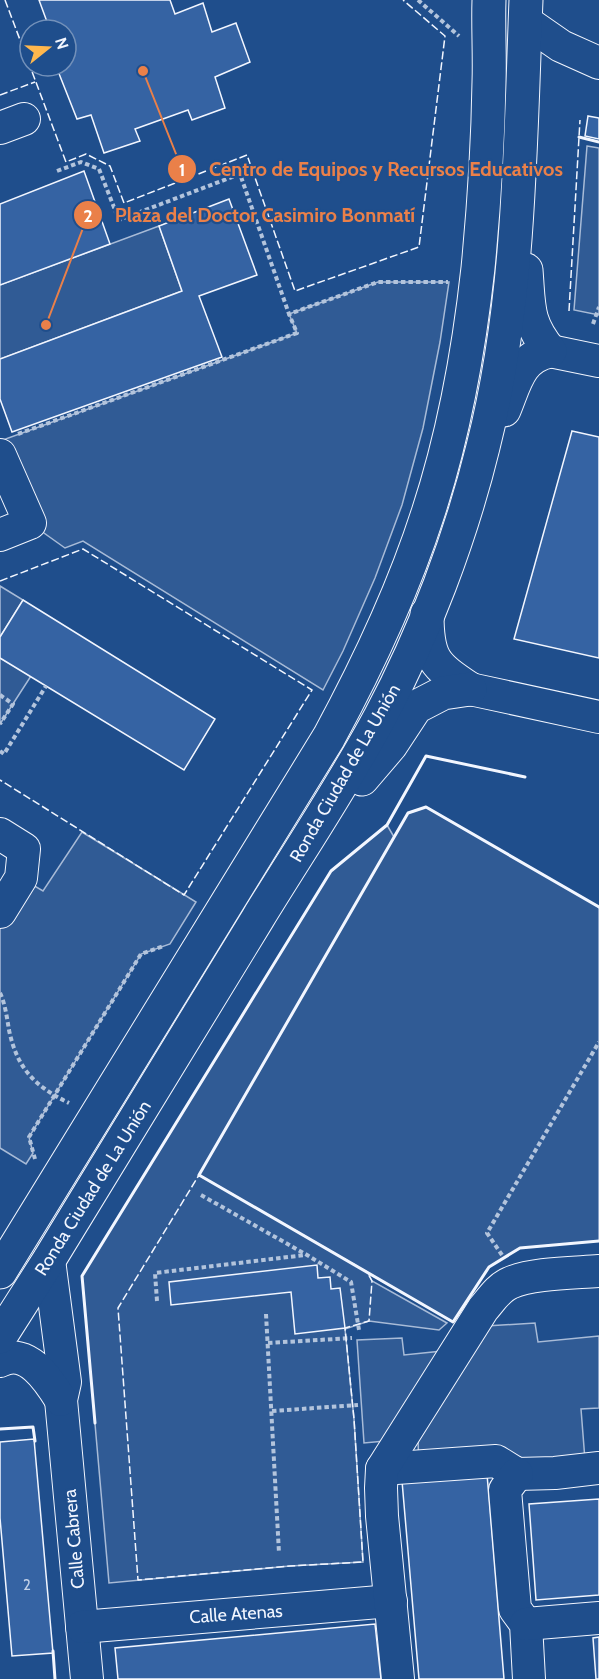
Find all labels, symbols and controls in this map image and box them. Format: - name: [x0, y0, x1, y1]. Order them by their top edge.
- north arrow: [18, 18, 78, 78]
- text: N: [51, 35, 73, 52]
- callout: Centro de Equipos y Recursos Educativos: [167, 150, 575, 188]
- text: Centro de Equipos y Recursos Educativos: [209, 157, 563, 181]
- text: 1: [179, 159, 185, 181]
- callout: Plaza del Doctor Casimiro Bonmatí: [73, 196, 427, 234]
- text: Plaza del Doctor Casimiro Bonmatí: [115, 203, 415, 227]
- text: 2: [83, 205, 93, 227]
- street label: Ronda Ciudad de La Unión: [285, 680, 405, 866]
- street label: Ronda Ciudad de La Unión: [30, 1096, 156, 1280]
- street label: Calle Cabrera: [59, 1488, 89, 1590]
- house number: 2: [23, 1576, 31, 1594]
- street label: Calle Atenas: [189, 1600, 283, 1628]

